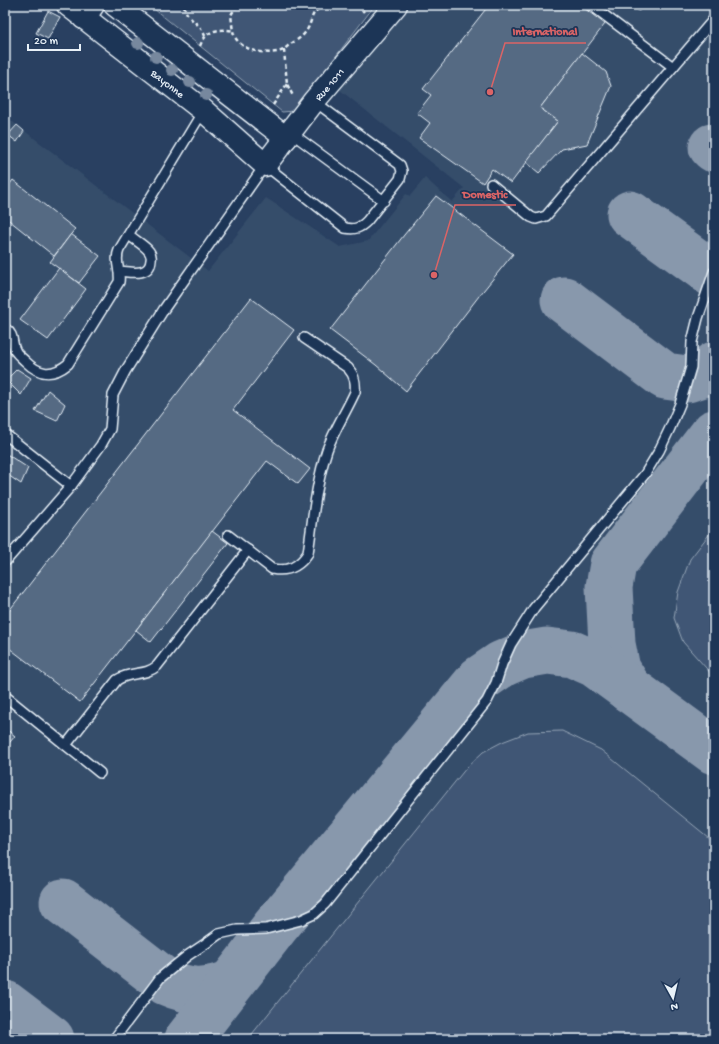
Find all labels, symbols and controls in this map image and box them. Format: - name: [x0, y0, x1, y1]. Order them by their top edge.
- callout: International: [505, 19, 586, 43]
- scale bar: [28, 26, 80, 52]
- text: International: [512, 26, 578, 40]
- text: 20 m: [34, 35, 59, 49]
- street label: Bayonne: [147, 67, 186, 102]
- street label: Rue 1011: [313, 67, 348, 104]
- callout: Domestic: [455, 181, 516, 205]
- text: Domestic: [462, 189, 508, 203]
- north arrow: [653, 978, 693, 1018]
- text: N: [670, 999, 679, 1012]

